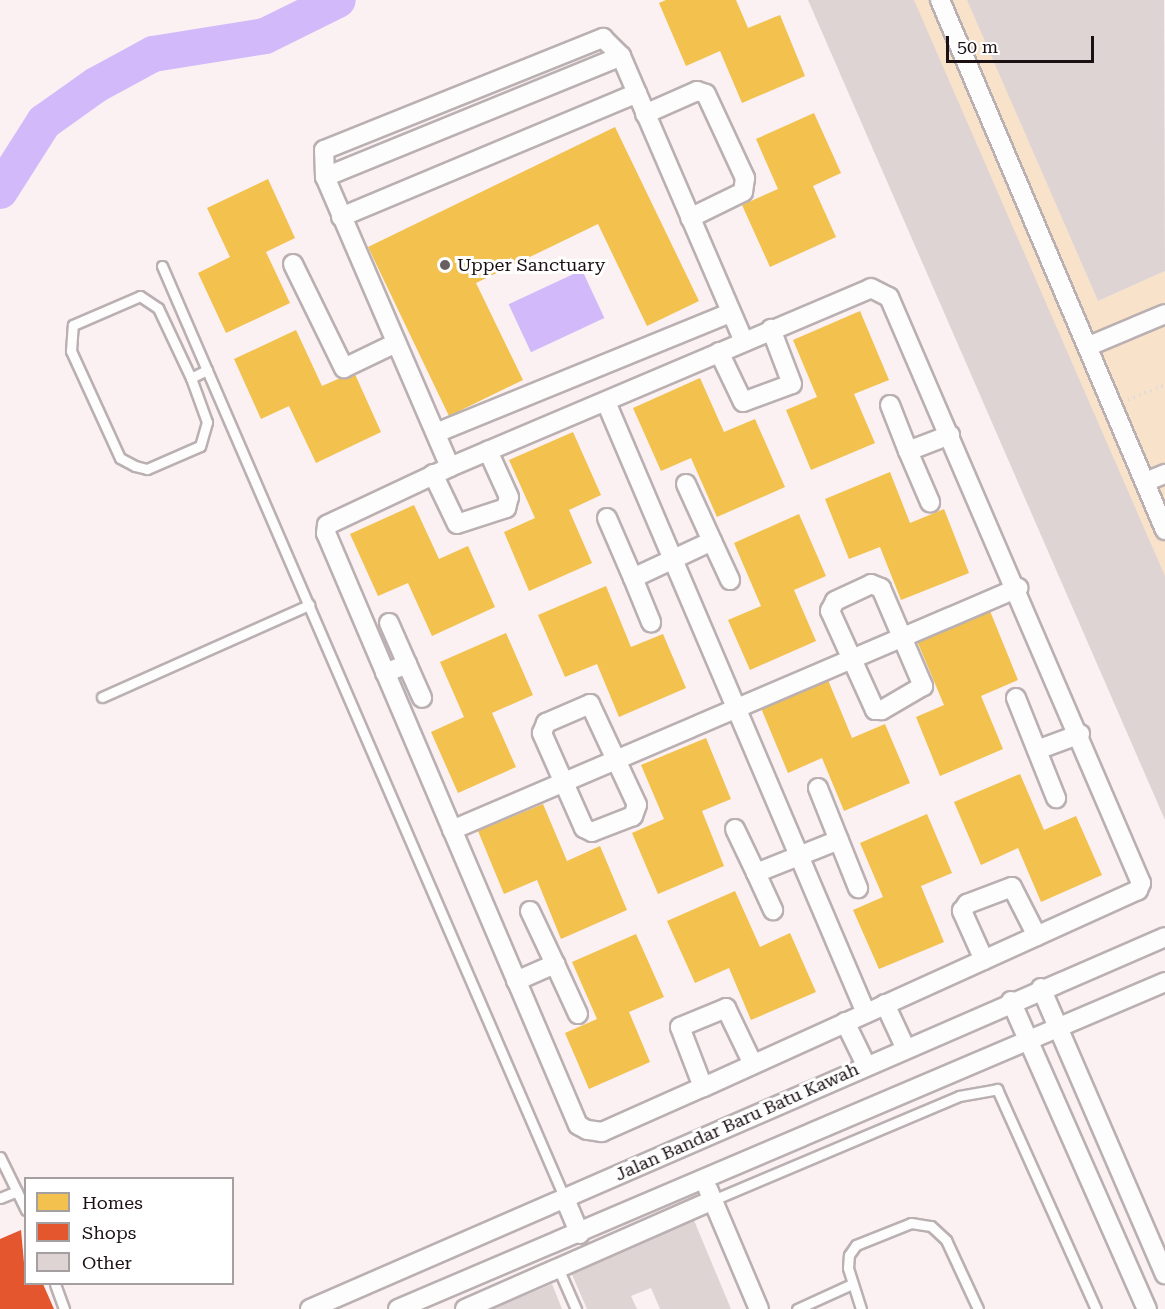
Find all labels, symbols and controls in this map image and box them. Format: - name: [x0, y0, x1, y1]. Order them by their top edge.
- scale bar: [949, 24, 1098, 62]
- text: 50 m: [957, 36, 998, 57]
- place label: Upper Sanctuary: [457, 254, 605, 276]
- marker: Upper Sanctuary: [438, 258, 452, 272]
- street label: Jalan Bandar Baru Batu Kawah: [612, 1058, 862, 1186]
- legend: [24, 1177, 234, 1285]
- text: Homes: [82, 1192, 143, 1213]
- text: Shops: [82, 1222, 136, 1243]
- text: Other: [82, 1252, 132, 1273]

